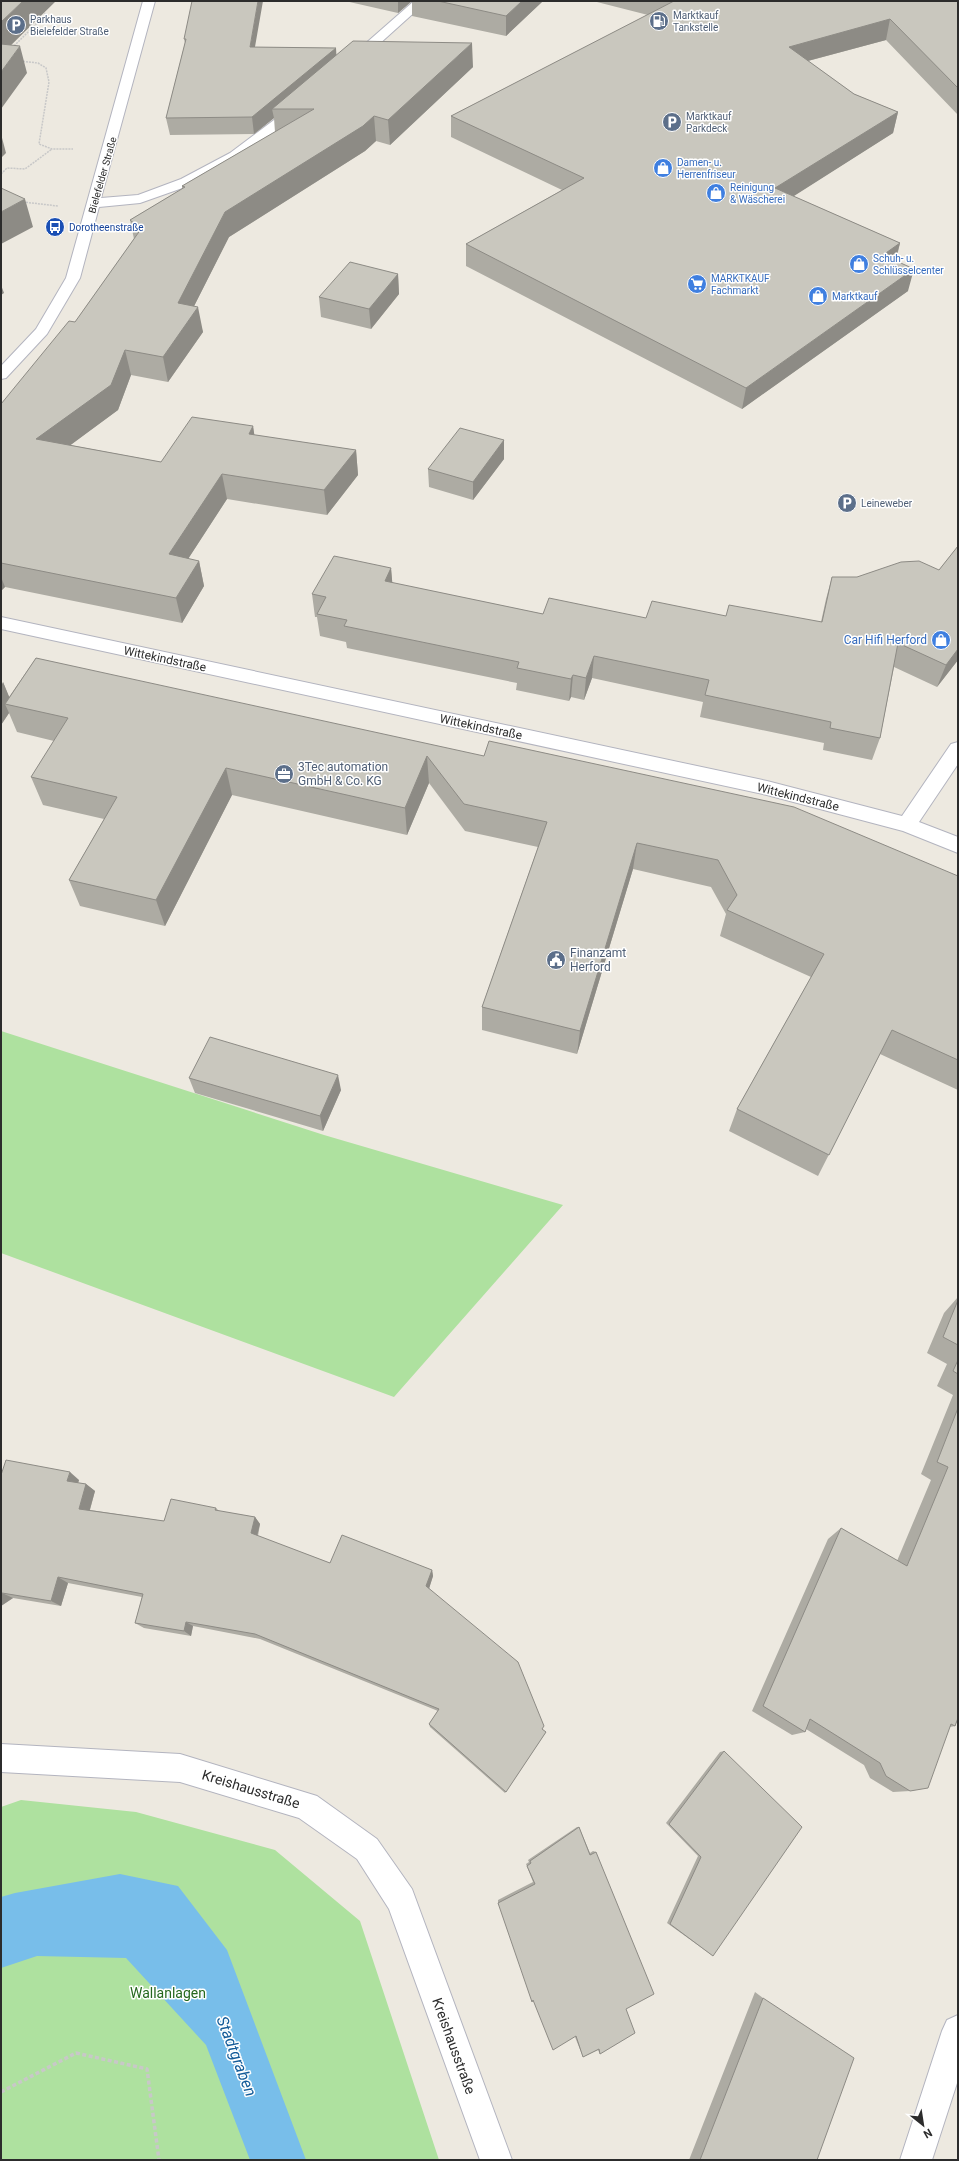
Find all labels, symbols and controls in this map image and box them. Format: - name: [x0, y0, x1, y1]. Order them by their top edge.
- fuel station icon: Marktkauf Tankstelle: [648, 10, 670, 32]
- place label: Marktkauf Tankstelle: [673, 10, 719, 33]
- parking icon: Parkhaus Bielefelder Straße: [5, 14, 27, 36]
- place label: Parkhaus Bielefelder Straße: [30, 14, 109, 37]
- parking icon: Marktkauf Parkdeck: [661, 111, 683, 133]
- place label: Marktkauf Parkdeck: [686, 111, 732, 134]
- street label: Bielefelder Straße: [86, 136, 119, 214]
- shop icon: Damen- u. Herrenfriseur: [652, 157, 674, 179]
- place label: Damen- u. Herrenfriseur: [677, 157, 736, 180]
- shop icon: Reinigung & Wäscherei: [705, 182, 727, 204]
- place label: Reinigung & Wäscherei: [730, 182, 785, 205]
- bus stop icon: Dorotheenstraße: [44, 216, 66, 238]
- place label: Dorotheenstraße: [69, 222, 143, 233]
- shop icon: Schuh- u. Schlüsselcenter: [848, 253, 870, 275]
- place label: Schuh- u. Schlüsselcenter: [873, 253, 944, 276]
- supermarket icon: MARKTKAUF Fachmarkt: [686, 273, 708, 295]
- place label: MARKTKAUF Fachmarkt: [711, 273, 770, 296]
- shop icon: Marktkauf: [807, 285, 829, 307]
- place label: Marktkauf: [832, 291, 878, 302]
- parking icon: Leineweber: [836, 492, 858, 514]
- place label: Leineweber: [861, 498, 913, 509]
- shop icon: Car Hifi Herford: [930, 629, 952, 651]
- place label: Car Hifi Herford: [844, 633, 927, 647]
- street label: Wittekindstraße: [122, 643, 208, 675]
- street label: Wittekindstraße: [438, 711, 524, 743]
- place label: 3Tec automation GmbH & Co. KG: [298, 760, 388, 788]
- office icon: 3Tec automation GmbH & Co. KG: [273, 763, 295, 785]
- street label: Wittekindstraße: [755, 780, 841, 814]
- place label: Finanzamt Herford: [570, 946, 626, 974]
- public building icon: Finanzamt Herford: [545, 949, 567, 971]
- street label: Kreishausstraße: [200, 1767, 302, 1811]
- park label: Wallanlagen: [130, 1985, 206, 2001]
- street label: Kreishausstraße: [429, 1996, 479, 2096]
- water label: Stadtgraben: [213, 2013, 260, 2099]
- north arrow: [903, 2105, 943, 2145]
- text: N: [921, 2126, 934, 2141]

